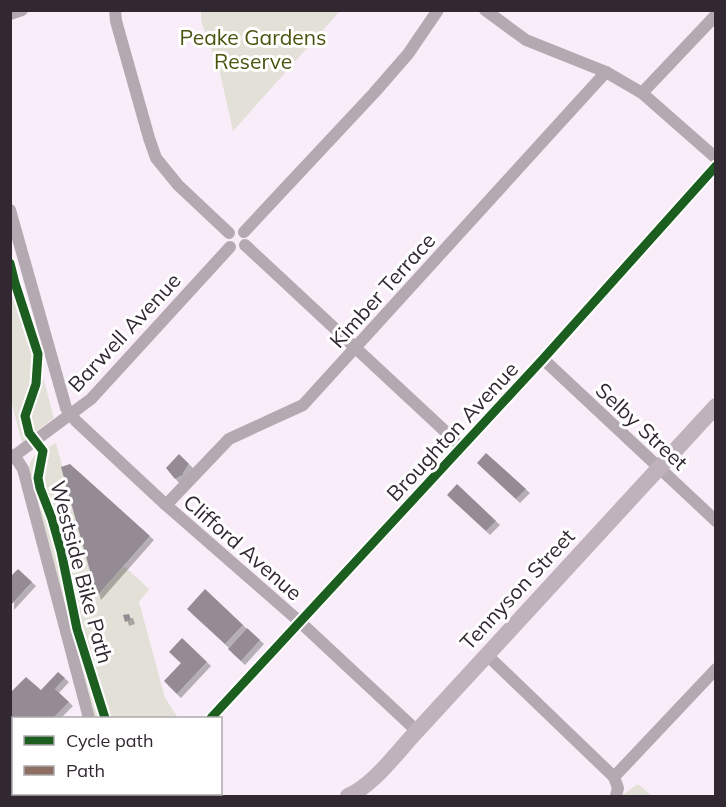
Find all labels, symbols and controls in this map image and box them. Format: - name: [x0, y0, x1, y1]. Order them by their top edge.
- park label: Peake Gardens Reserve: [180, 24, 326, 74]
- street label: Kimber Terrace: [324, 227, 440, 353]
- street label: Barwell Avenue: [62, 267, 186, 397]
- street label: Broughton Avenue: [381, 356, 523, 506]
- street label: Selby Street: [590, 377, 694, 475]
- street label: Westside Bike Path: [45, 478, 119, 666]
- street label: Clifford Avenue: [178, 488, 308, 606]
- street label: Tennyson Street: [454, 523, 580, 655]
- legend: [12, 717, 222, 795]
- text: Cycle path: [66, 729, 153, 752]
- text: Path: [66, 759, 105, 782]

